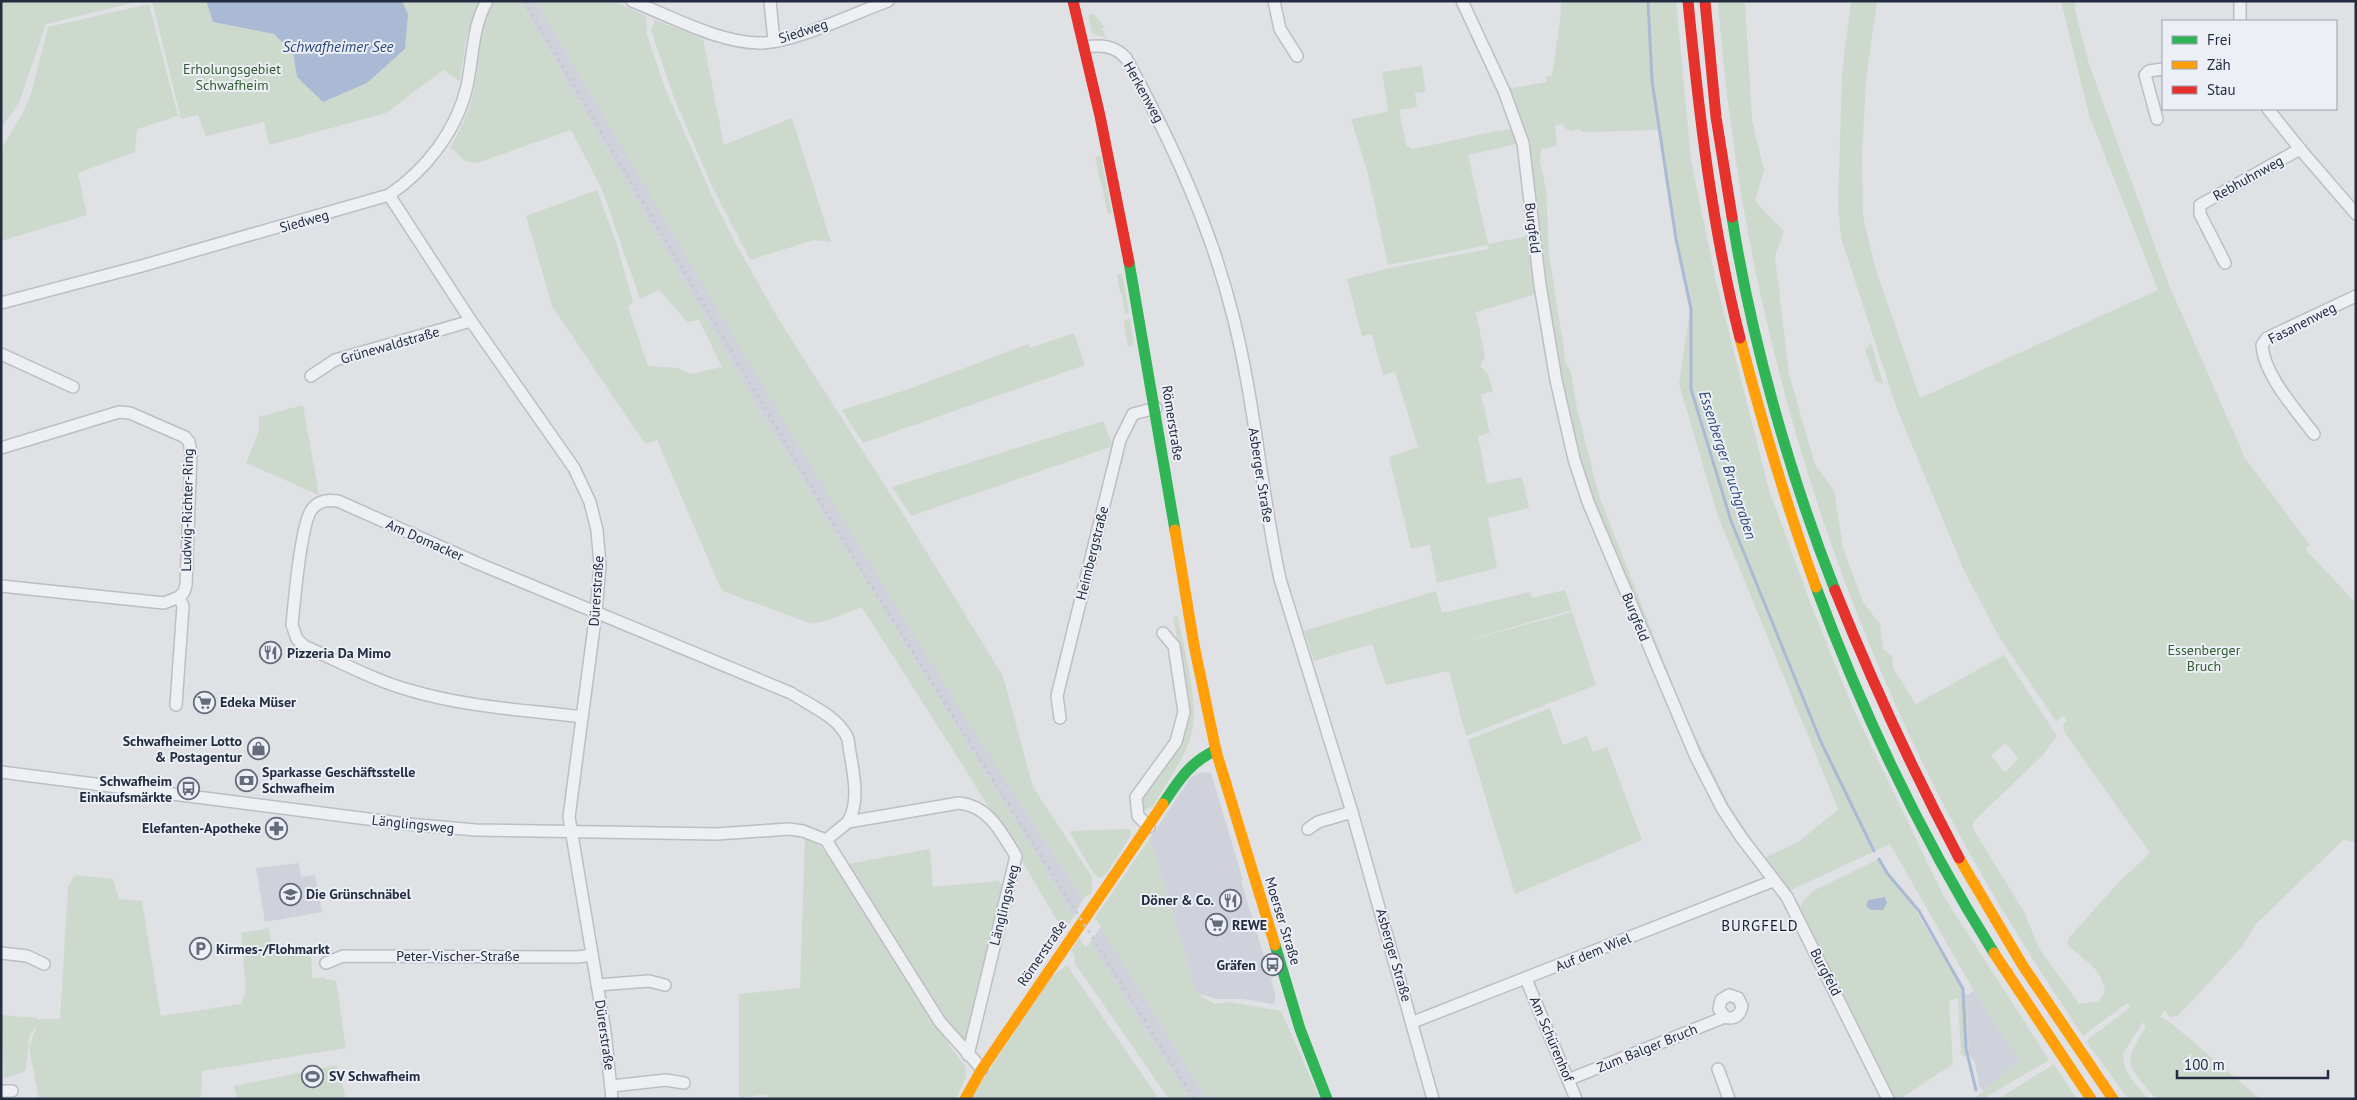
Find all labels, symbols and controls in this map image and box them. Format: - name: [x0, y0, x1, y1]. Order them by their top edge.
- street label: Siedweg: [776, 15, 830, 47]
- legend: [2162, 20, 2337, 110]
- text: Frei: [2207, 30, 2232, 49]
- water label: Schwafheimer See: [282, 37, 394, 56]
- text: Zäh: [2207, 55, 2231, 74]
- street label: Herkenweg: [1120, 58, 1168, 126]
- park label: Erholungsgebiet Schwafheim: [183, 60, 281, 94]
- text: Stau: [2207, 80, 2236, 99]
- street label: Rebhuhnweg: [2210, 151, 2286, 205]
- street label: Burgfeld: [1521, 202, 1545, 254]
- street label: Siedweg: [277, 205, 331, 237]
- street label: Fasanenweg: [2265, 298, 2339, 348]
- street label: Grünewaldstraße: [338, 322, 442, 368]
- street label: Römerstraße: [1158, 384, 1188, 462]
- water label: Essenberger Bruchgraben: [1695, 388, 1761, 542]
- street label: Asberger Straße: [1245, 426, 1277, 524]
- street label: Ludwig-Richter-Ring: [177, 448, 197, 572]
- street label: Heimbergstraße: [1072, 504, 1112, 602]
- street label: Am Domacker: [383, 515, 467, 565]
- street label: Dürerstraße: [585, 555, 607, 627]
- street label: Burgfeld: [1618, 590, 1654, 644]
- restaurant icon: Pizzeria Da Mimo: [259, 641, 283, 665]
- park label: Essenberger Bruch: [2168, 641, 2241, 675]
- place label: Pizzeria Da Mimo: [287, 644, 392, 662]
- supermarket icon: Edeka Müser: [192, 690, 216, 714]
- place label: Edeka Müser: [220, 693, 296, 711]
- place label: Schwafheimer Lotto & Postagentur: [123, 732, 242, 766]
- shop icon: Schwafheimer Lotto & Postagentur: [246, 737, 270, 761]
- place label: Sparkasse Geschäftsstelle Schwafheim: [262, 763, 415, 797]
- bank icon: Sparkasse Geschäftsstelle Schwafheim: [234, 768, 258, 792]
- place label: Schwafheim Einkaufsmärkte: [80, 772, 172, 806]
- bus stop icon: Schwafheim Einkaufsmärkte: [176, 777, 200, 801]
- street label: Länglingsweg: [371, 811, 455, 837]
- pharmacy icon: Elefanten-Apotheke: [265, 816, 289, 840]
- place label: Elefanten-Apotheke: [142, 819, 261, 837]
- street label: Länglingsweg: [985, 863, 1023, 947]
- street label: Moerser Straße: [1261, 875, 1305, 967]
- school or university icon: Die Grünschnäbel: [278, 882, 302, 906]
- place label: Die Grünschnäbel: [306, 885, 412, 903]
- restaurant icon: Döner & Co.: [1218, 888, 1242, 912]
- place label: Döner & Co.: [1141, 891, 1214, 909]
- street label: Asberger Straße: [1372, 906, 1416, 1004]
- supermarket icon: REWE: [1204, 913, 1228, 937]
- street label: Römerstraße: [1013, 916, 1071, 990]
- place label: REWE: [1232, 916, 1267, 934]
- district label: BURGFELD: [1721, 916, 1799, 935]
- street label: Auf dem Wiel: [1553, 929, 1633, 975]
- parking icon: Kirmes-/Flohmarkt: [188, 937, 212, 961]
- place label: Kirmes-/Flohmarkt: [216, 940, 330, 958]
- street label: Burgfeld: [1806, 945, 1846, 999]
- street label: Peter-Vischer-Straße: [396, 947, 520, 965]
- bus stop icon: Gräfen: [1260, 953, 1284, 977]
- place label: Gräfen: [1216, 956, 1256, 974]
- street label: Am Schürenhof: [1526, 993, 1578, 1085]
- street label: Dürerstraße: [591, 999, 619, 1071]
- street label: Zum Balger Bruch: [1594, 1020, 1700, 1076]
- scale bar: [2177, 1048, 2328, 1080]
- text: 100 m: [2184, 1055, 2225, 1074]
- sports icon: SV Schwafheim: [301, 1064, 325, 1088]
- place label: SV Schwafheim: [329, 1067, 420, 1085]

